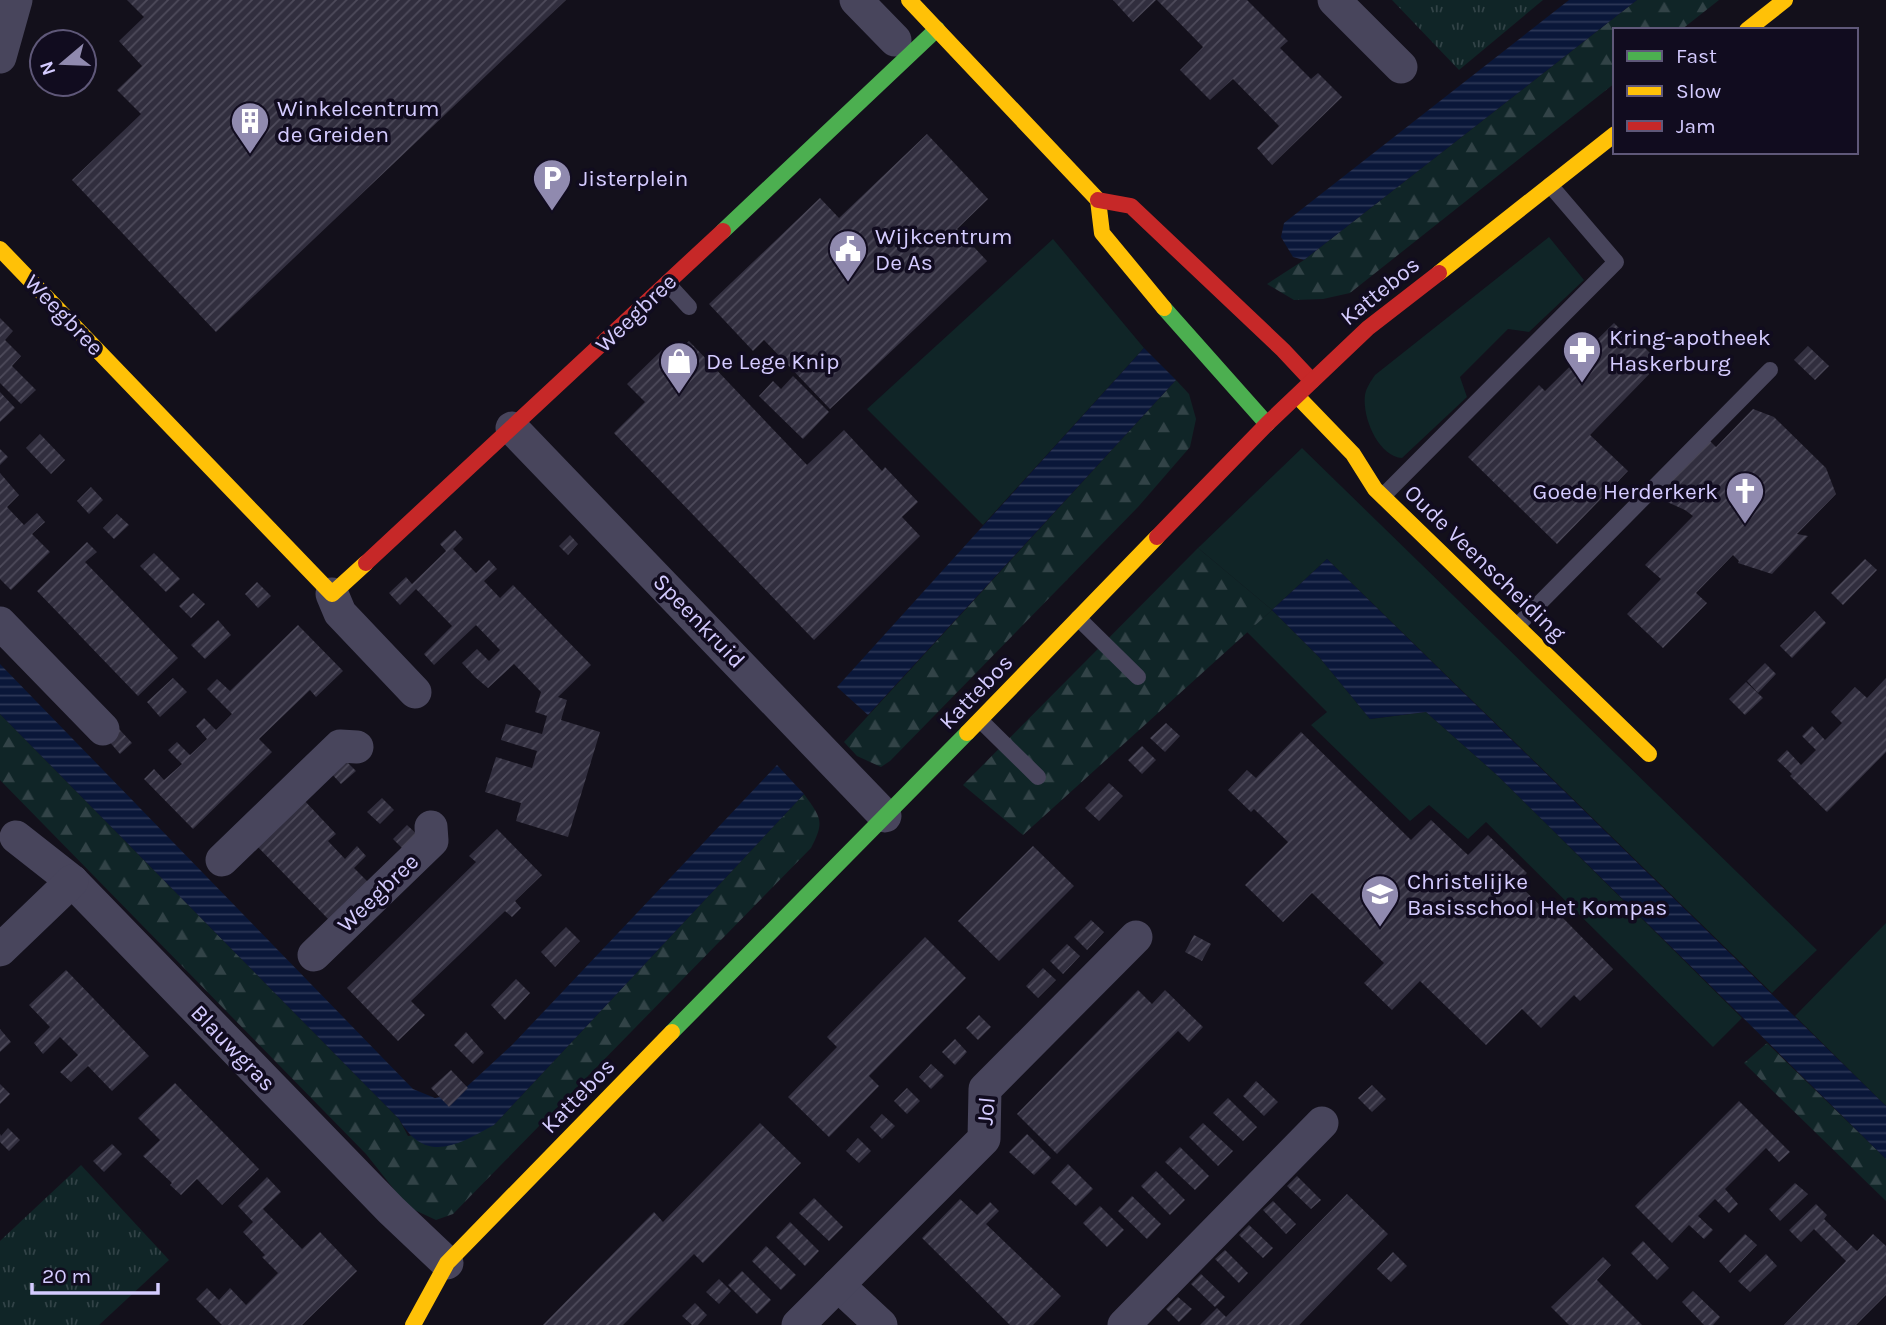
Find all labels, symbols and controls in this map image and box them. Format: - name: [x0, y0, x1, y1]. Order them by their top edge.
- north arrow: [28, 28, 98, 98]
- legend: [1613, 28, 1858, 154]
- text: Fast: [1676, 44, 1717, 68]
- text: N: [35, 58, 60, 78]
- text: Slow: [1676, 79, 1721, 103]
- place label: Winkelcentrum de Greiden: [277, 95, 439, 148]
- building icon: Winkelcentrum de Greiden: [229, 100, 271, 155]
- text: Jam: [1676, 114, 1716, 138]
- parking icon: Jisterplein: [531, 157, 573, 212]
- place label: Jisterplein: [579, 165, 688, 192]
- place label: Wijkcentrum De As: [875, 223, 1013, 276]
- public building icon: Wijkcentrum De As: [827, 228, 869, 283]
- street label: Kattebos: [1335, 251, 1425, 331]
- street label: Weegbree: [590, 268, 682, 358]
- street label: Weegbree: [19, 269, 109, 361]
- place label: Kring-apotheek Haskerburg: [1609, 324, 1771, 377]
- pharmacy icon: Kring-apotheek Haskerburg: [1561, 329, 1603, 384]
- shop icon: De Lege Knip: [658, 340, 700, 395]
- place label: De Lege Knip: [706, 348, 839, 375]
- church icon: Goede Herderkerk: [1724, 470, 1766, 525]
- place label: Goede Herderkerk: [1533, 478, 1718, 505]
- street label: Oude Veenscheiding: [1399, 479, 1571, 647]
- street label: Speenkruid: [647, 568, 751, 674]
- street label: Kattebos: [934, 649, 1018, 735]
- street label: Weegbree: [332, 848, 424, 938]
- place label: Christelijke Basisschool Het Kompas: [1407, 868, 1667, 921]
- school or university icon: Christelijke Basisschool Het Kompas: [1359, 873, 1401, 928]
- street label: Blauwgras: [185, 999, 281, 1097]
- street label: Kattebos: [536, 1053, 620, 1139]
- street label: Jol: [971, 1096, 1001, 1126]
- scale bar: [32, 1252, 158, 1296]
- text: 20 m: [42, 1264, 91, 1288]

